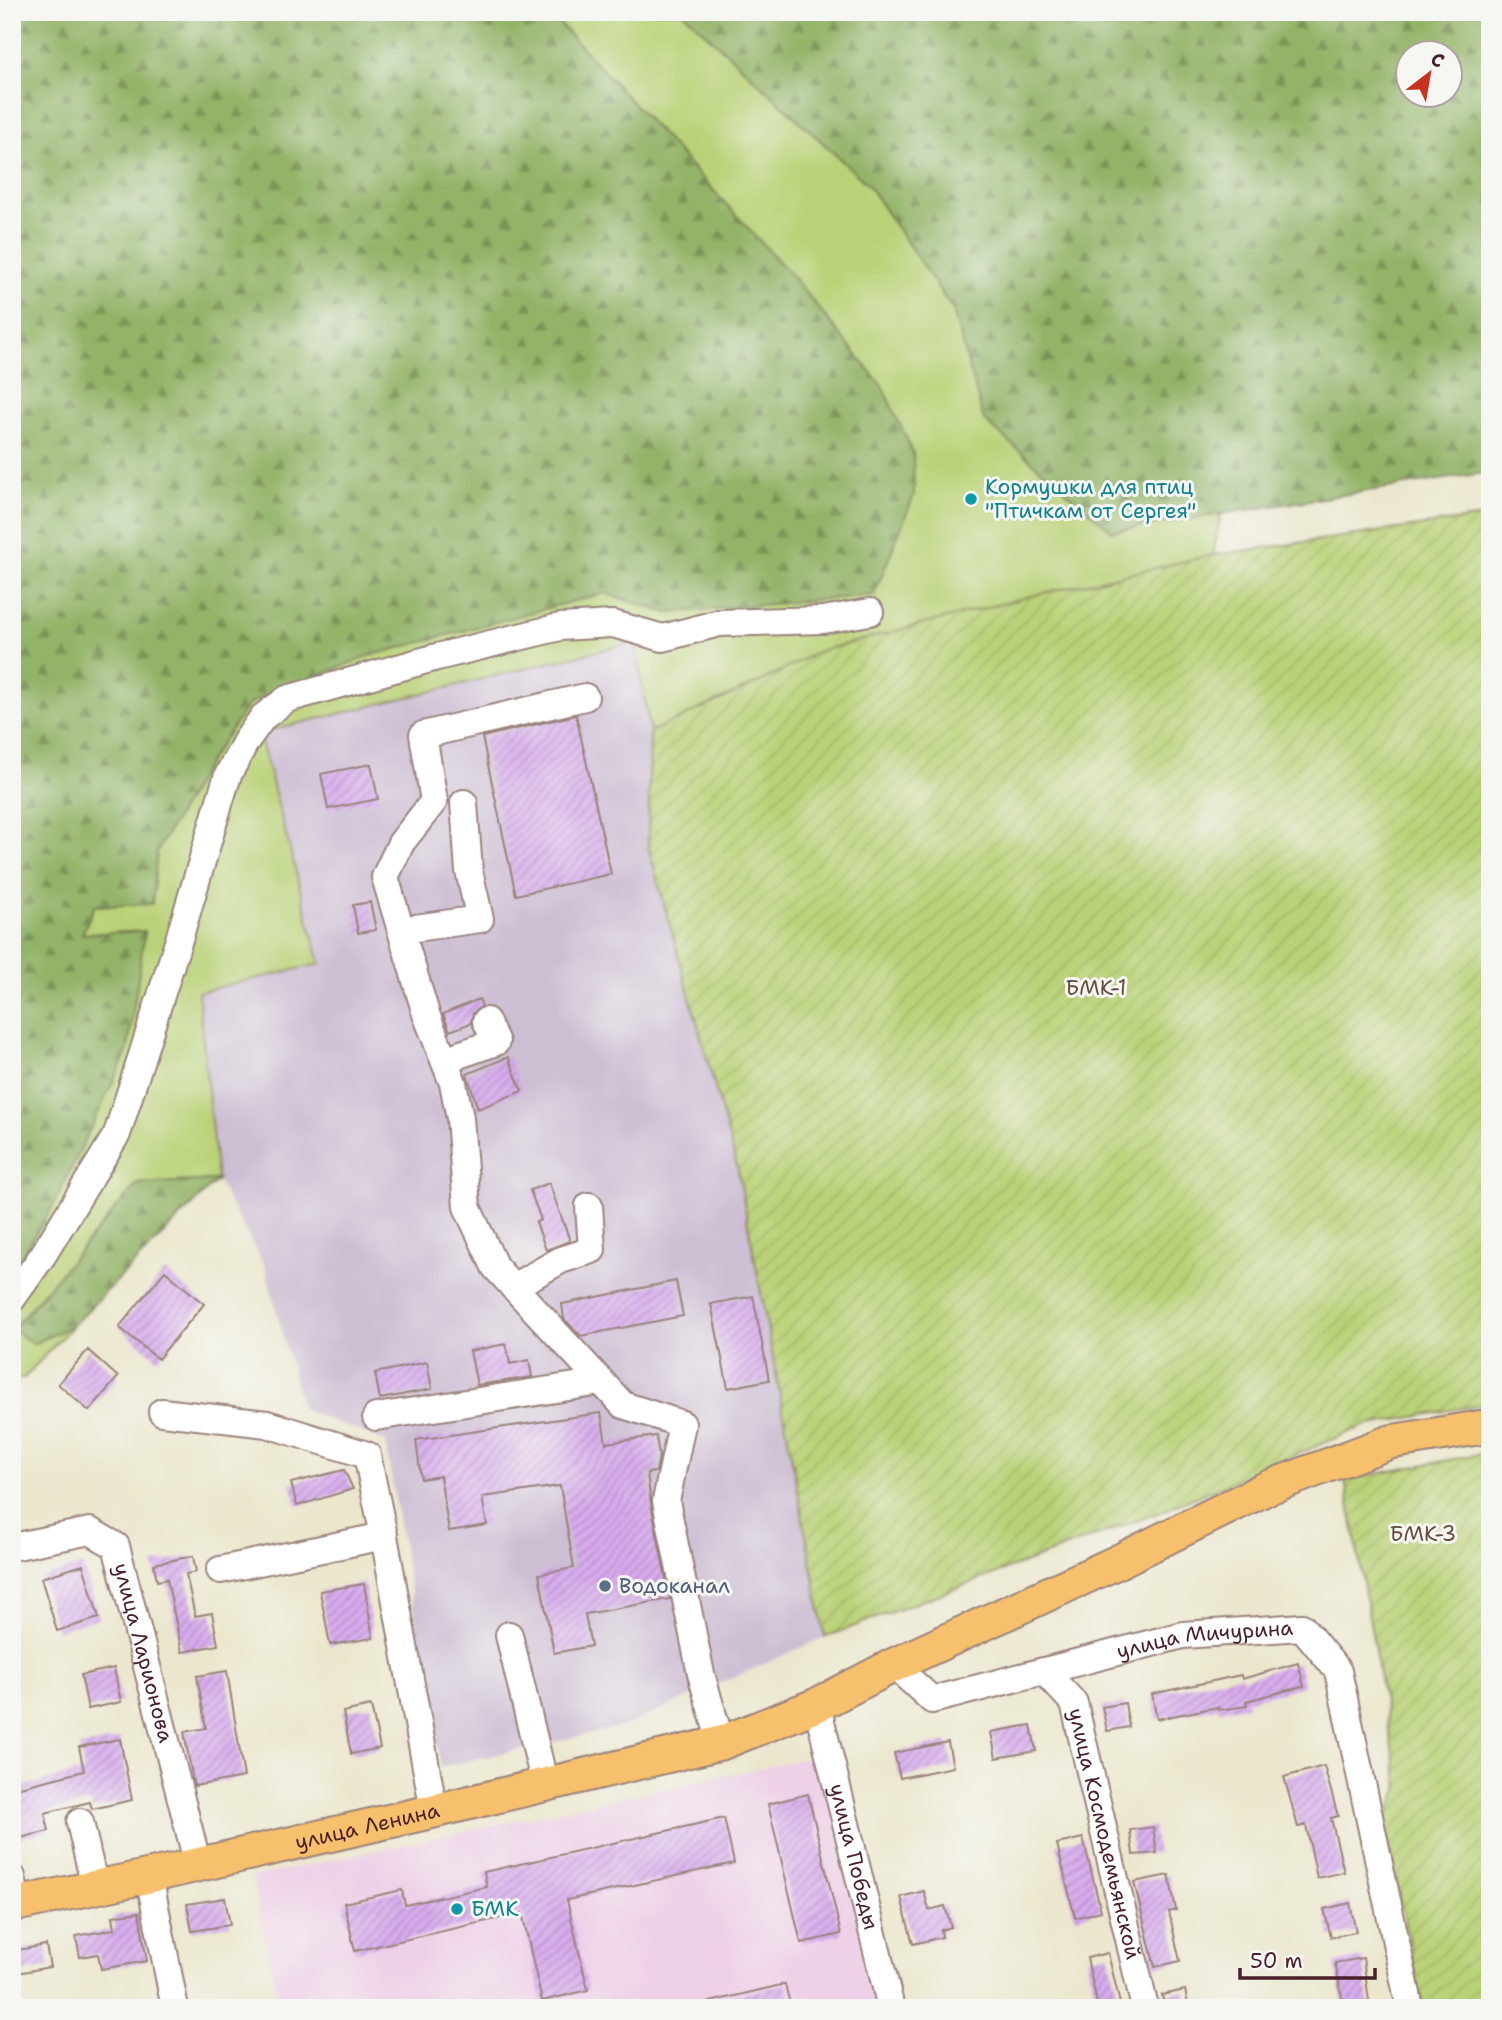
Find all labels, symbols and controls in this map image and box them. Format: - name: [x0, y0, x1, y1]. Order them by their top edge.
- north arrow: [1394, 38, 1464, 108]
- text: С: [1426, 46, 1449, 74]
- place label: Кормушки для птиц "Птичкам от Сергея": [985, 473, 1196, 525]
- marker: Кормушки для птиц "Птичкам от Сергея": [963, 491, 979, 507]
- park label: БМК-1: [1066, 974, 1126, 1002]
- park label: БМК-3: [1390, 1520, 1456, 1548]
- street label: улица Ларионова: [107, 1560, 180, 1746]
- place label: Водоканал: [619, 1572, 730, 1600]
- marker: Водоканал: [597, 1578, 613, 1594]
- street label: улица Мичурина: [1113, 1614, 1294, 1666]
- street label: улица Космодемьянской: [1062, 1705, 1147, 1962]
- street label: улица Победы: [823, 1781, 885, 1932]
- street label: улица Ленина: [292, 1796, 442, 1856]
- place label: БМК: [471, 1895, 519, 1923]
- marker: БМК: [449, 1901, 465, 1917]
- scale bar: [1240, 1936, 1374, 1980]
- text: 50 m: [1250, 1947, 1303, 1975]

